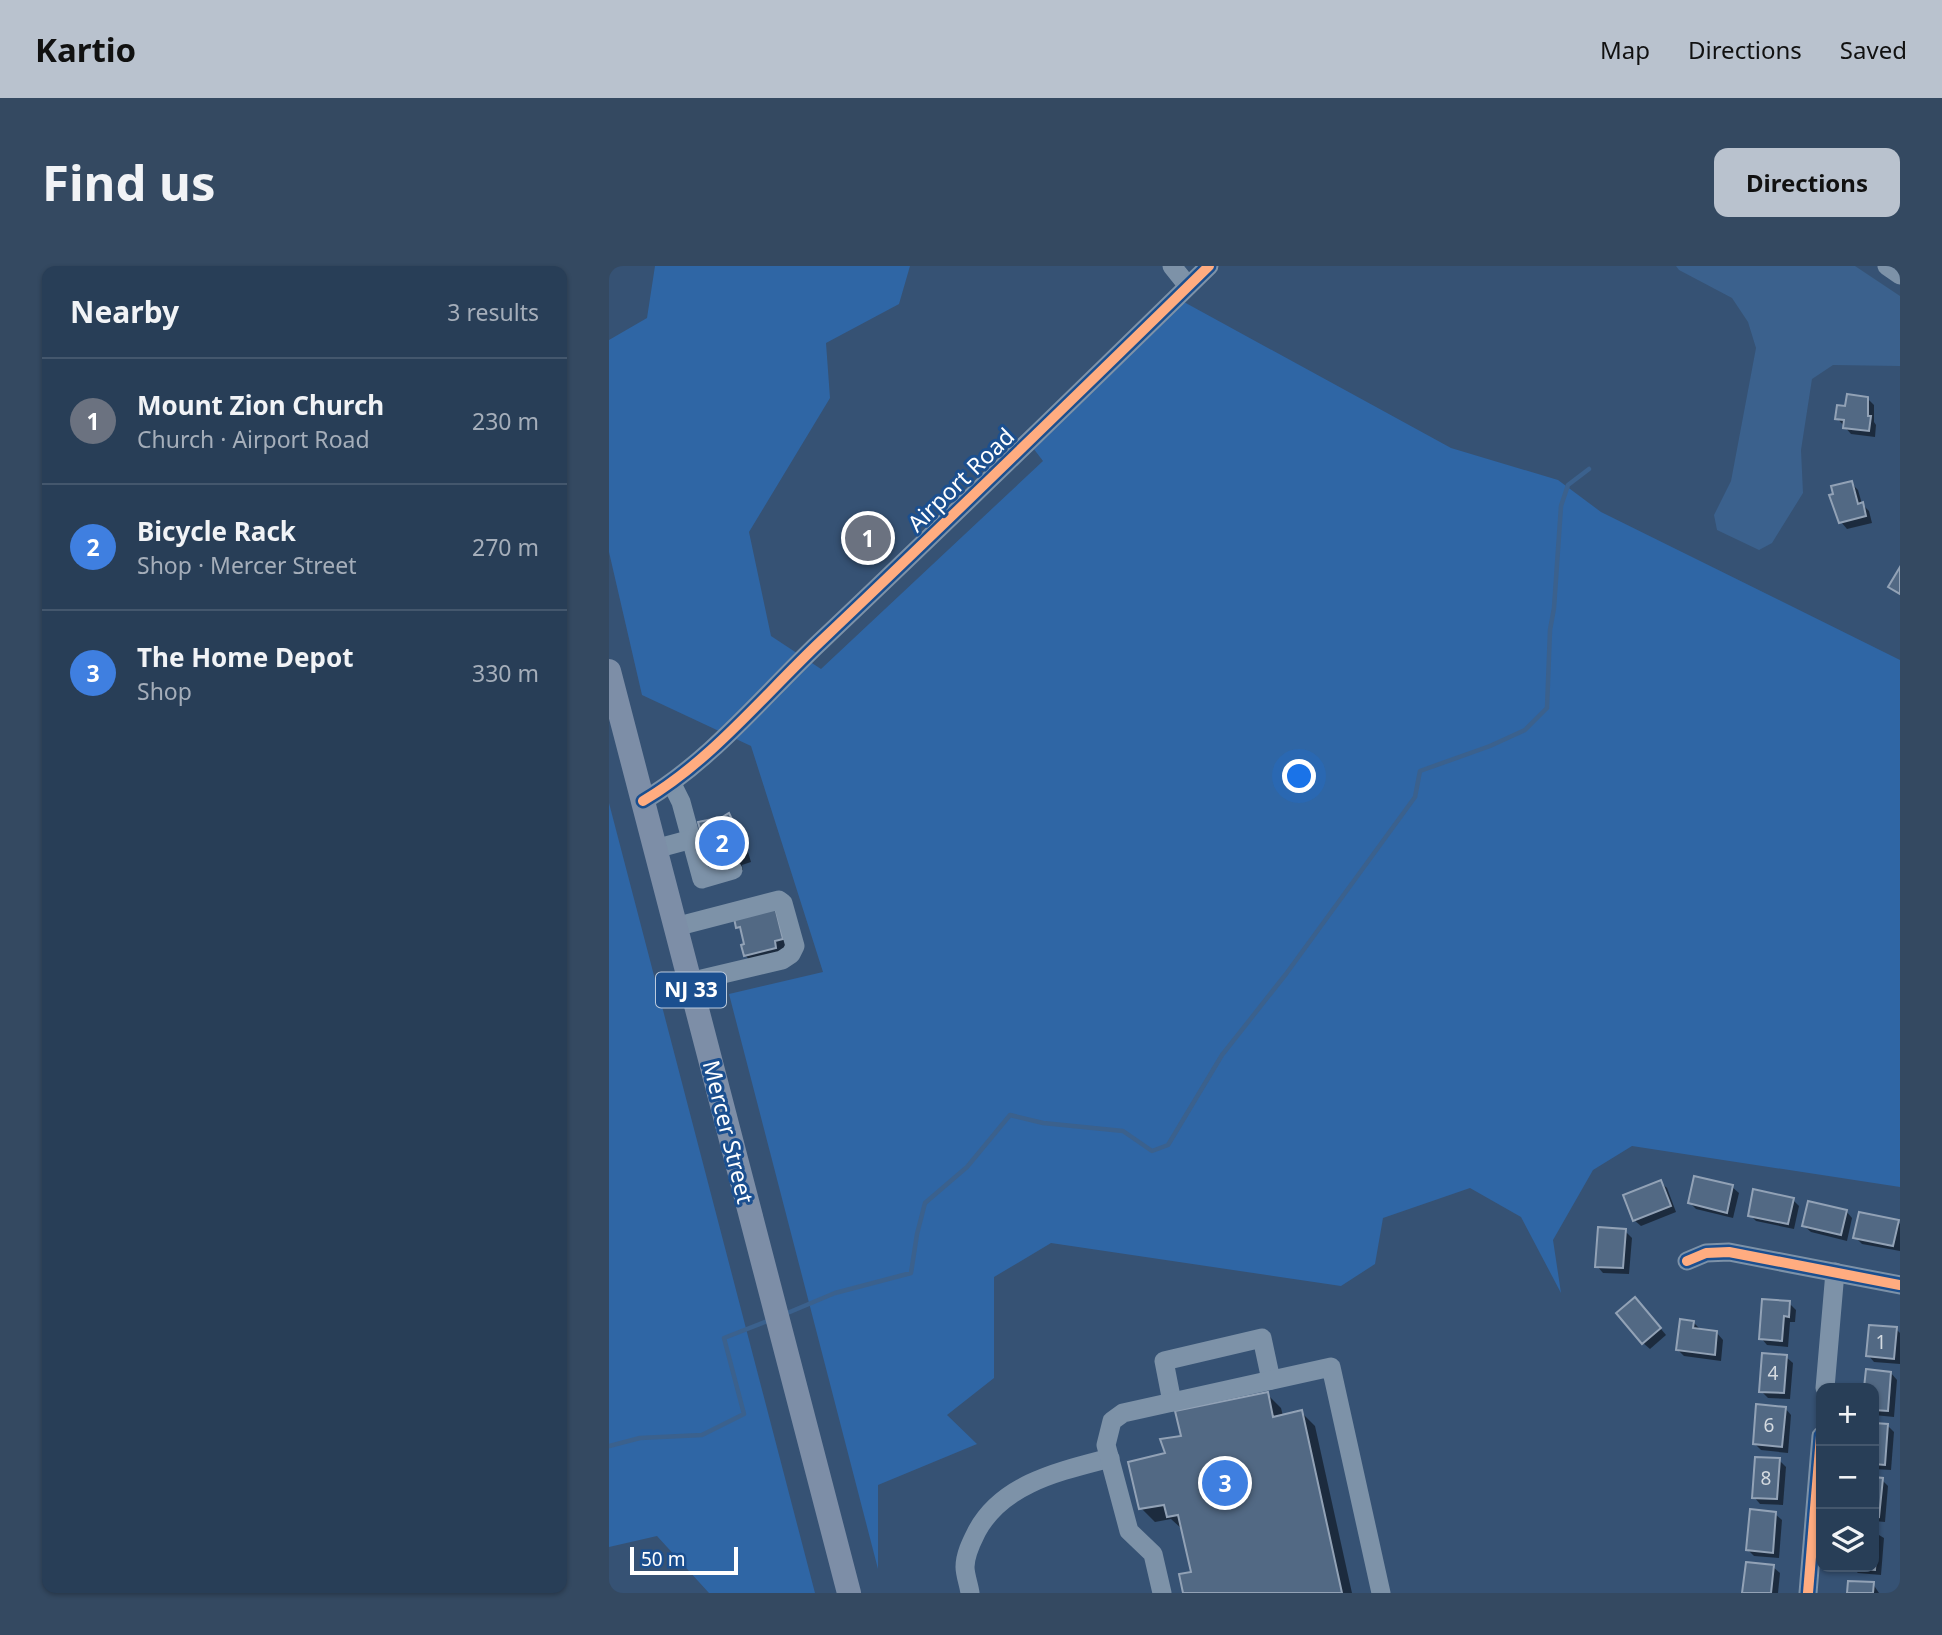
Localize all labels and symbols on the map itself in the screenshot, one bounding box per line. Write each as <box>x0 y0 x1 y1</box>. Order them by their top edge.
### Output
street label: Airport Road <box>900 420 1021 538</box>
pin: 1 <box>845 512 891 564</box>
your location <box>1282 759 1316 793</box>
pin: 2 <box>699 817 745 869</box>
road number: NJ 33 <box>656 972 726 1008</box>
street label: Mercer Street <box>696 1057 762 1207</box>
house number: 1 <box>1876 1329 1886 1355</box>
house number: 4 <box>1768 1360 1779 1386</box>
house number: 6 <box>1764 1412 1774 1438</box>
pin: 3 <box>1202 1457 1248 1509</box>
house number: 8 <box>1761 1465 1771 1491</box>
scale bar <box>630 1544 739 1576</box>

